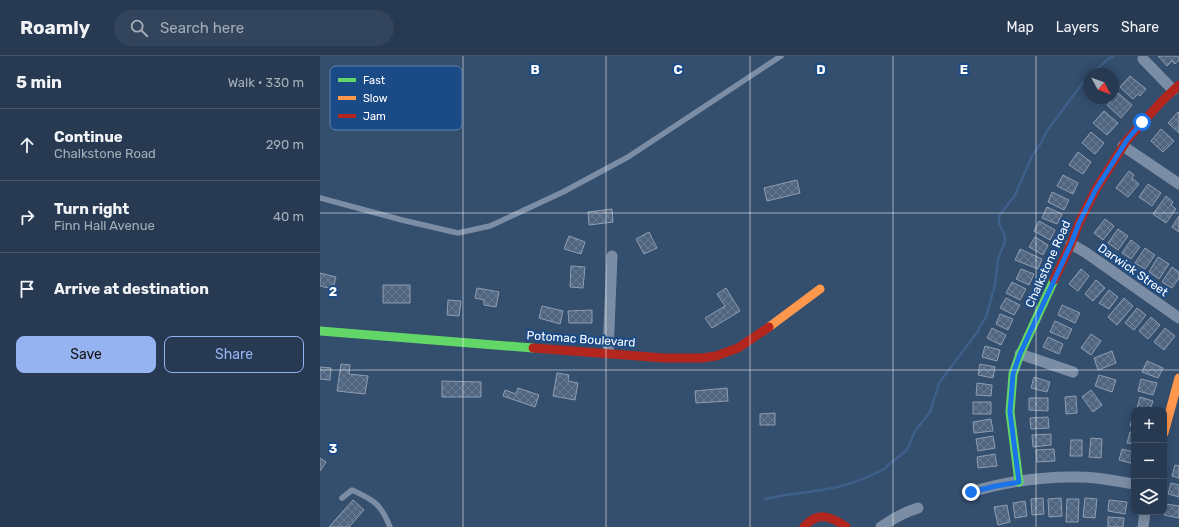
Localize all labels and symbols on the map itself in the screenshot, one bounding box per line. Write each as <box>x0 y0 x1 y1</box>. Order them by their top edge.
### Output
text: B <box>530 62 540 77</box>
text: C <box>673 62 683 77</box>
text: D <box>816 62 826 77</box>
text: E <box>960 62 968 77</box>
legend <box>330 66 462 130</box>
north arrow <box>1083 68 1119 104</box>
text: Fast <box>363 74 386 87</box>
text: Slow <box>363 92 388 105</box>
text: Jam <box>363 110 386 123</box>
route start <box>1133 113 1151 131</box>
street label: Chalkstone Road <box>1022 218 1074 310</box>
street label: Darwick Street <box>1095 241 1171 300</box>
text: 2 <box>329 284 337 299</box>
street label: Potomac Boulevard <box>526 328 636 350</box>
text: 3 <box>329 441 338 456</box>
route end <box>962 483 980 501</box>

